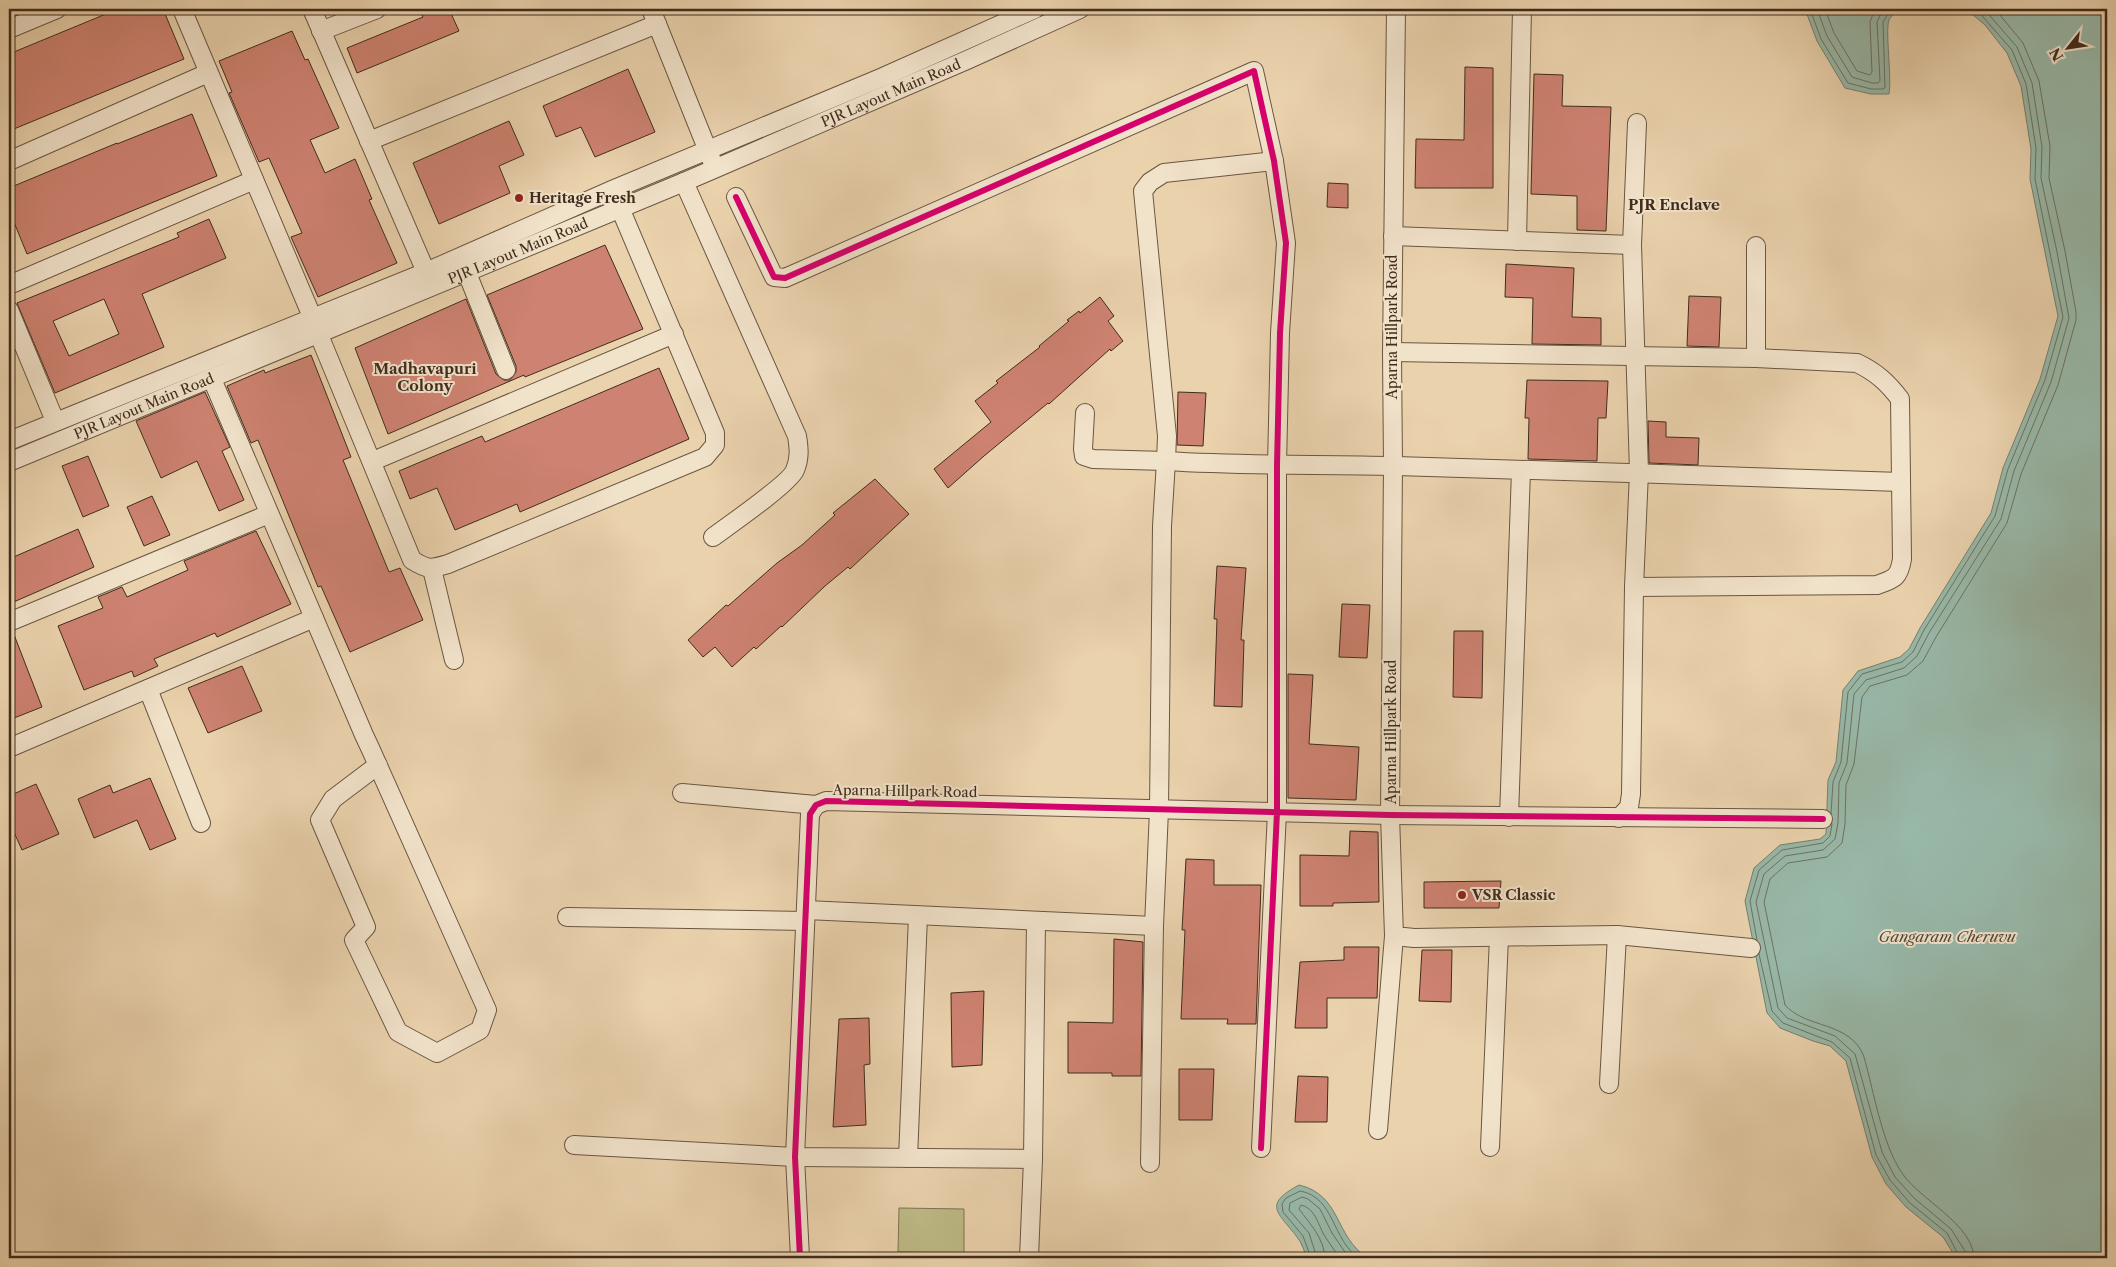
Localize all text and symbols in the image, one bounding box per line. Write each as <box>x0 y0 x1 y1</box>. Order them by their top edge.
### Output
north arrow <box>2044 22 2094 72</box>
text: N <box>2046 45 2068 64</box>
street label: PJR Layout Main Road <box>818 55 964 131</box>
place label: Heritage Fresh <box>529 189 636 207</box>
marker: Heritage Fresh <box>513 192 525 204</box>
district label: PJR Enclave <box>1628 195 1720 214</box>
street label: PJR Layout Main Road <box>445 214 591 288</box>
street label: Aparna Hillpark Road <box>1383 254 1401 400</box>
district label: Madhavapuri Colony <box>373 359 477 395</box>
street label: PJR Layout Main Road <box>71 369 217 443</box>
street label: Aparna Hillpark Road <box>1382 659 1400 805</box>
street label: Aparna Hillpark Road <box>832 781 978 801</box>
place label: VSR Classic <box>1471 886 1556 904</box>
marker: VSR Classic <box>1456 889 1468 901</box>
water label: Gangaram Cheruvu <box>1878 927 2016 946</box>

